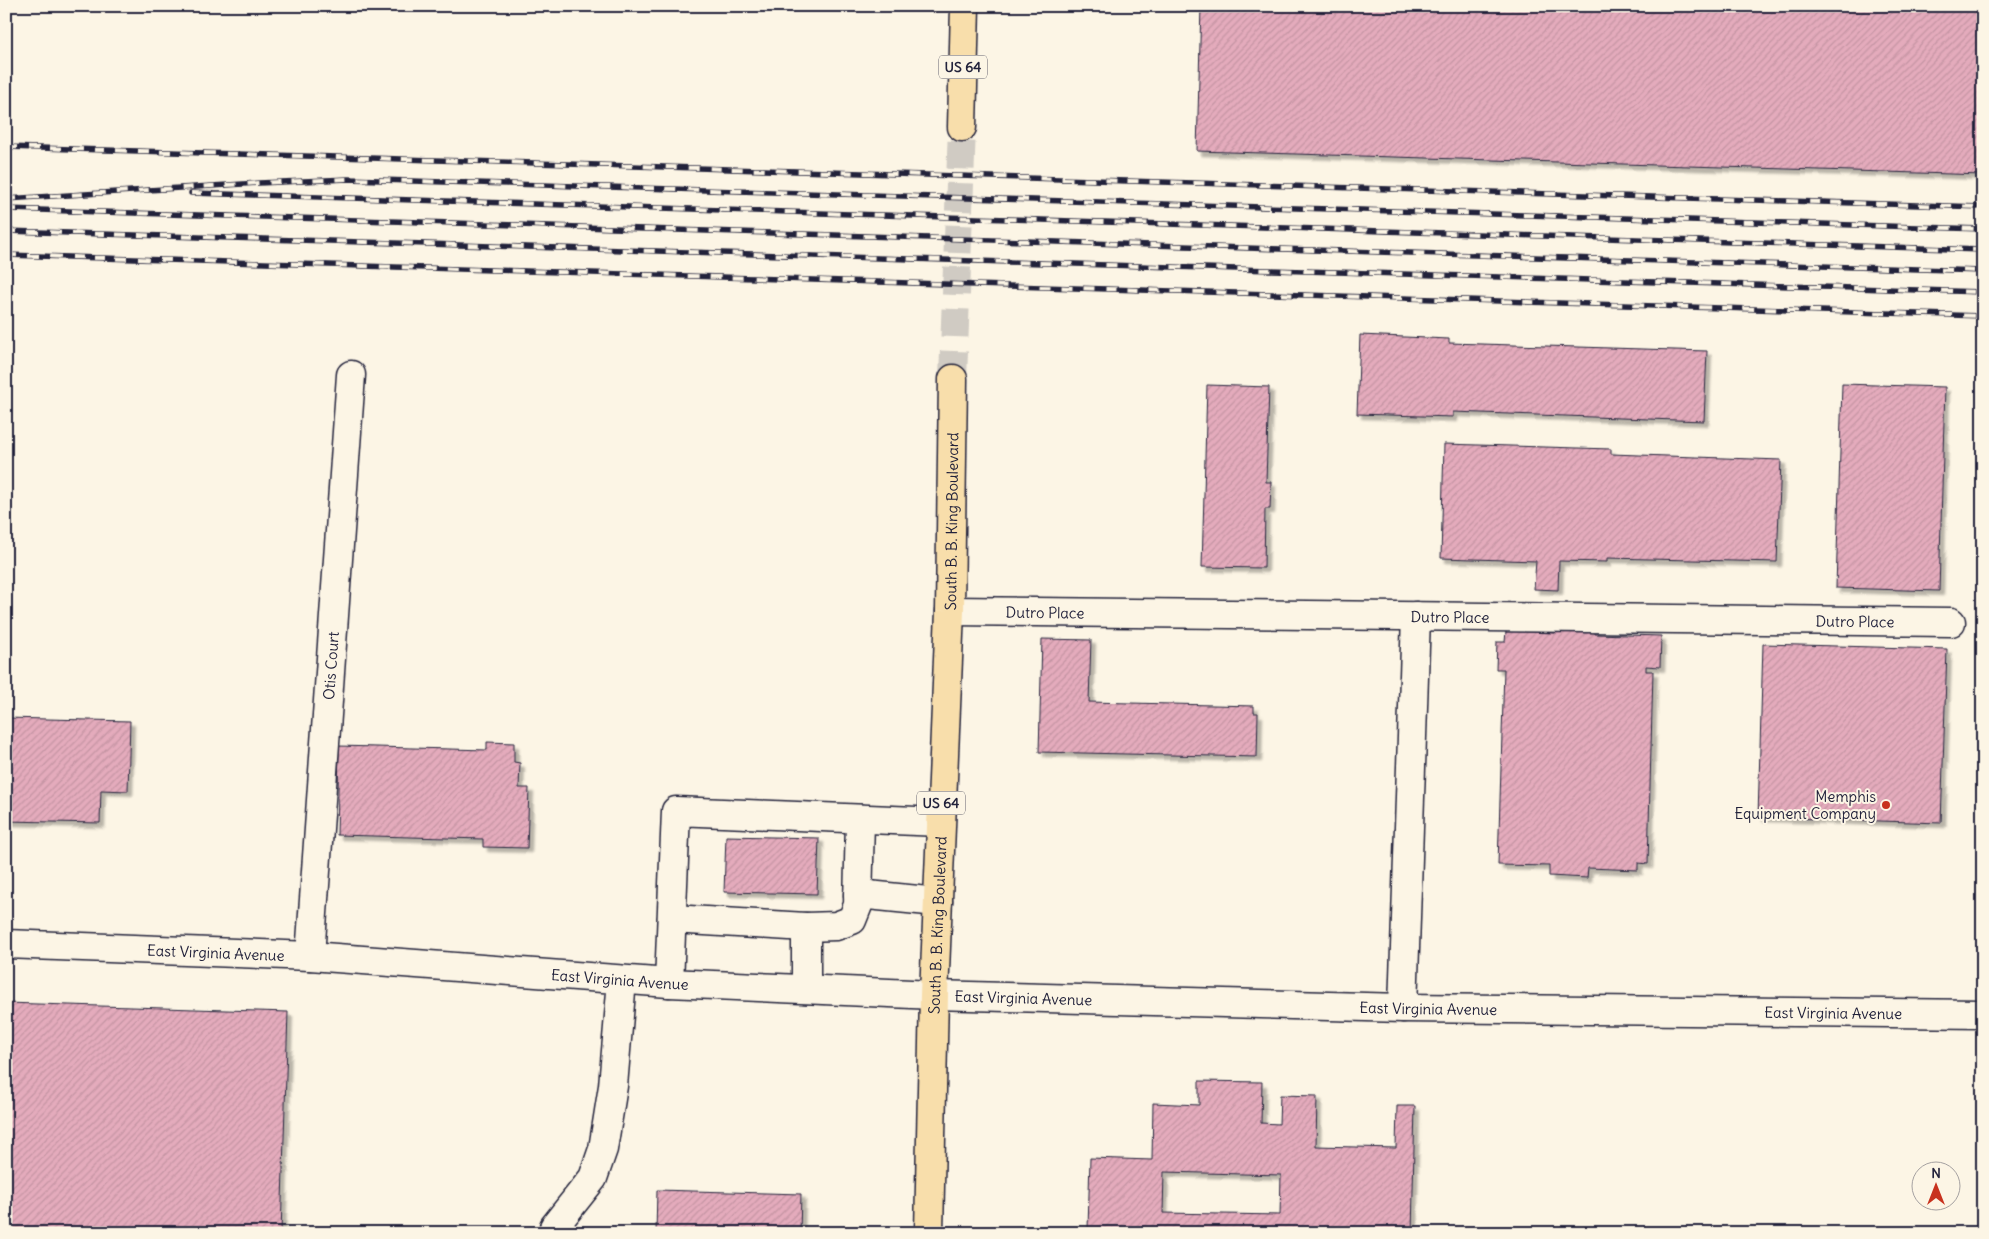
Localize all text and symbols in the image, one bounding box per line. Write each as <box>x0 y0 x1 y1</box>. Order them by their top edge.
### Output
road number: US 64 <box>939 56 987 78</box>
street label: South B. B. King Boulevard <box>941 432 962 611</box>
street label: Dutro Place <box>1005 602 1085 622</box>
street label: Dutro Place <box>1410 607 1489 626</box>
street label: Dutro Place <box>1815 611 1894 631</box>
street label: Otis Court <box>319 631 342 701</box>
place label: Memphis Equipment Company <box>1734 787 1876 823</box>
road number: US 64 <box>917 791 965 814</box>
marker: Memphis Equipment Company <box>1880 799 1892 811</box>
street label: South B. B. King Boulevard <box>924 835 950 1014</box>
street label: East Virginia Avenue <box>147 940 285 964</box>
street label: East Virginia Avenue <box>551 965 689 993</box>
street label: East Virginia Avenue <box>954 986 1093 1009</box>
street label: East Virginia Avenue <box>1359 997 1497 1018</box>
street label: East Virginia Avenue <box>1764 1002 1902 1023</box>
north arrow <box>1912 1162 1962 1212</box>
text: N <box>1931 1164 1941 1182</box>

